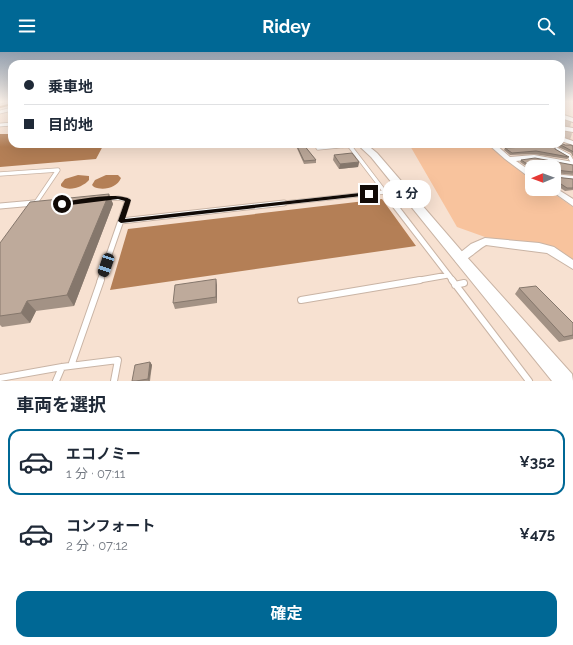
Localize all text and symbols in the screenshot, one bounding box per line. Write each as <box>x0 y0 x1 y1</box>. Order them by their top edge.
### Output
icon: menu <box>16 15 38 37</box>
icon: search <box>535 15 557 37</box>
text: Ridey <box>262 16 311 37</box>
text: 乗車地 <box>48 78 93 96</box>
text: 目的地 <box>48 116 93 134</box>
north arrow <box>525 160 561 196</box>
map controls <box>525 160 561 196</box>
callout: 1 分 <box>383 180 431 208</box>
route end <box>360 185 378 203</box>
text: 1 分 <box>396 186 418 201</box>
route start <box>53 195 71 213</box>
car <box>96 252 116 278</box>
text: 車両を選択 <box>16 394 106 415</box>
icon: car <box>18 444 54 480</box>
text: エコノミー <box>66 445 141 463</box>
text: ¥352 <box>519 453 555 471</box>
text: 1 分 · 07:11 <box>66 466 125 481</box>
icon: car <box>18 516 54 552</box>
text: コンフォート <box>66 517 156 535</box>
text: ¥475 <box>519 525 555 543</box>
text: 2 分 · 07:12 <box>66 538 128 553</box>
button: 確定 <box>16 591 557 637</box>

